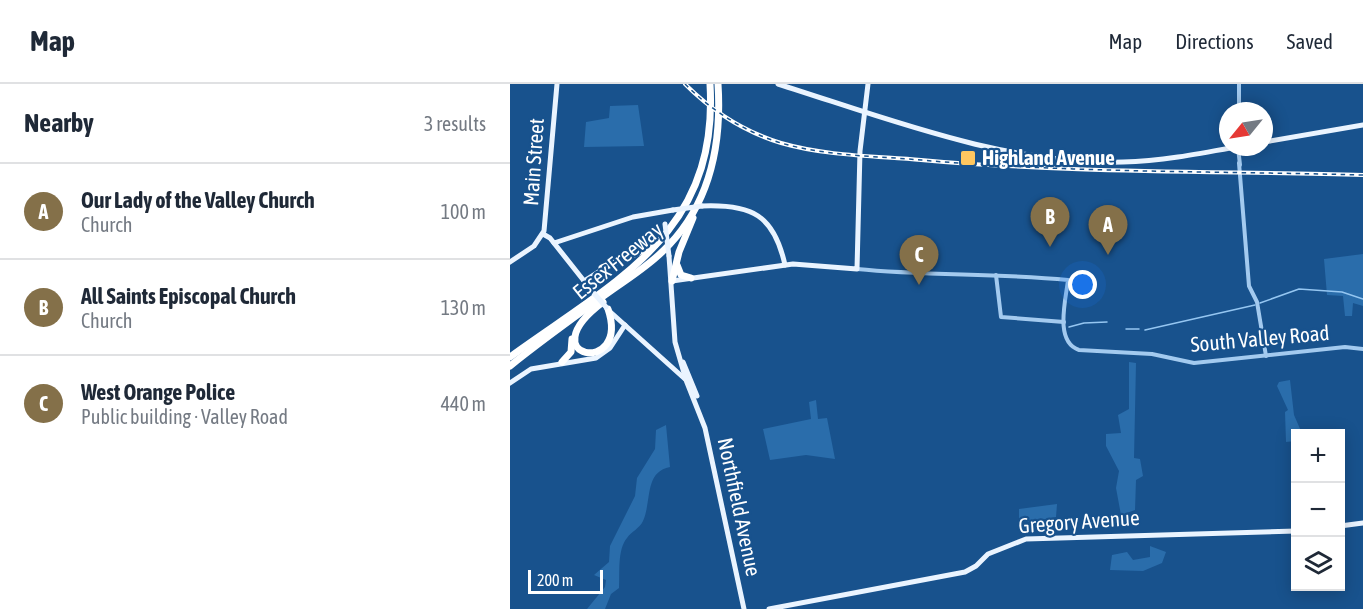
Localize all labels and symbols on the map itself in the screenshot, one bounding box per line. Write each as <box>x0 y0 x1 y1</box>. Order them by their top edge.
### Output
north arrow <box>1219 102 1273 156</box>
street label: Main Street <box>518 117 548 207</box>
place label: Highland Avenue <box>982 145 1115 169</box>
marker: Highland Avenue <box>959 149 977 167</box>
pin: B <box>1030 198 1070 247</box>
pin: A <box>1088 206 1128 255</box>
street label: Essex Freeway <box>568 217 667 304</box>
pin: C <box>900 236 938 285</box>
your location <box>1068 270 1097 299</box>
street label: South Valley Road <box>1190 320 1330 356</box>
street label: Northfield Avenue <box>714 435 766 578</box>
street label: Gregory Avenue <box>1018 505 1140 537</box>
scale bar <box>528 567 603 594</box>

